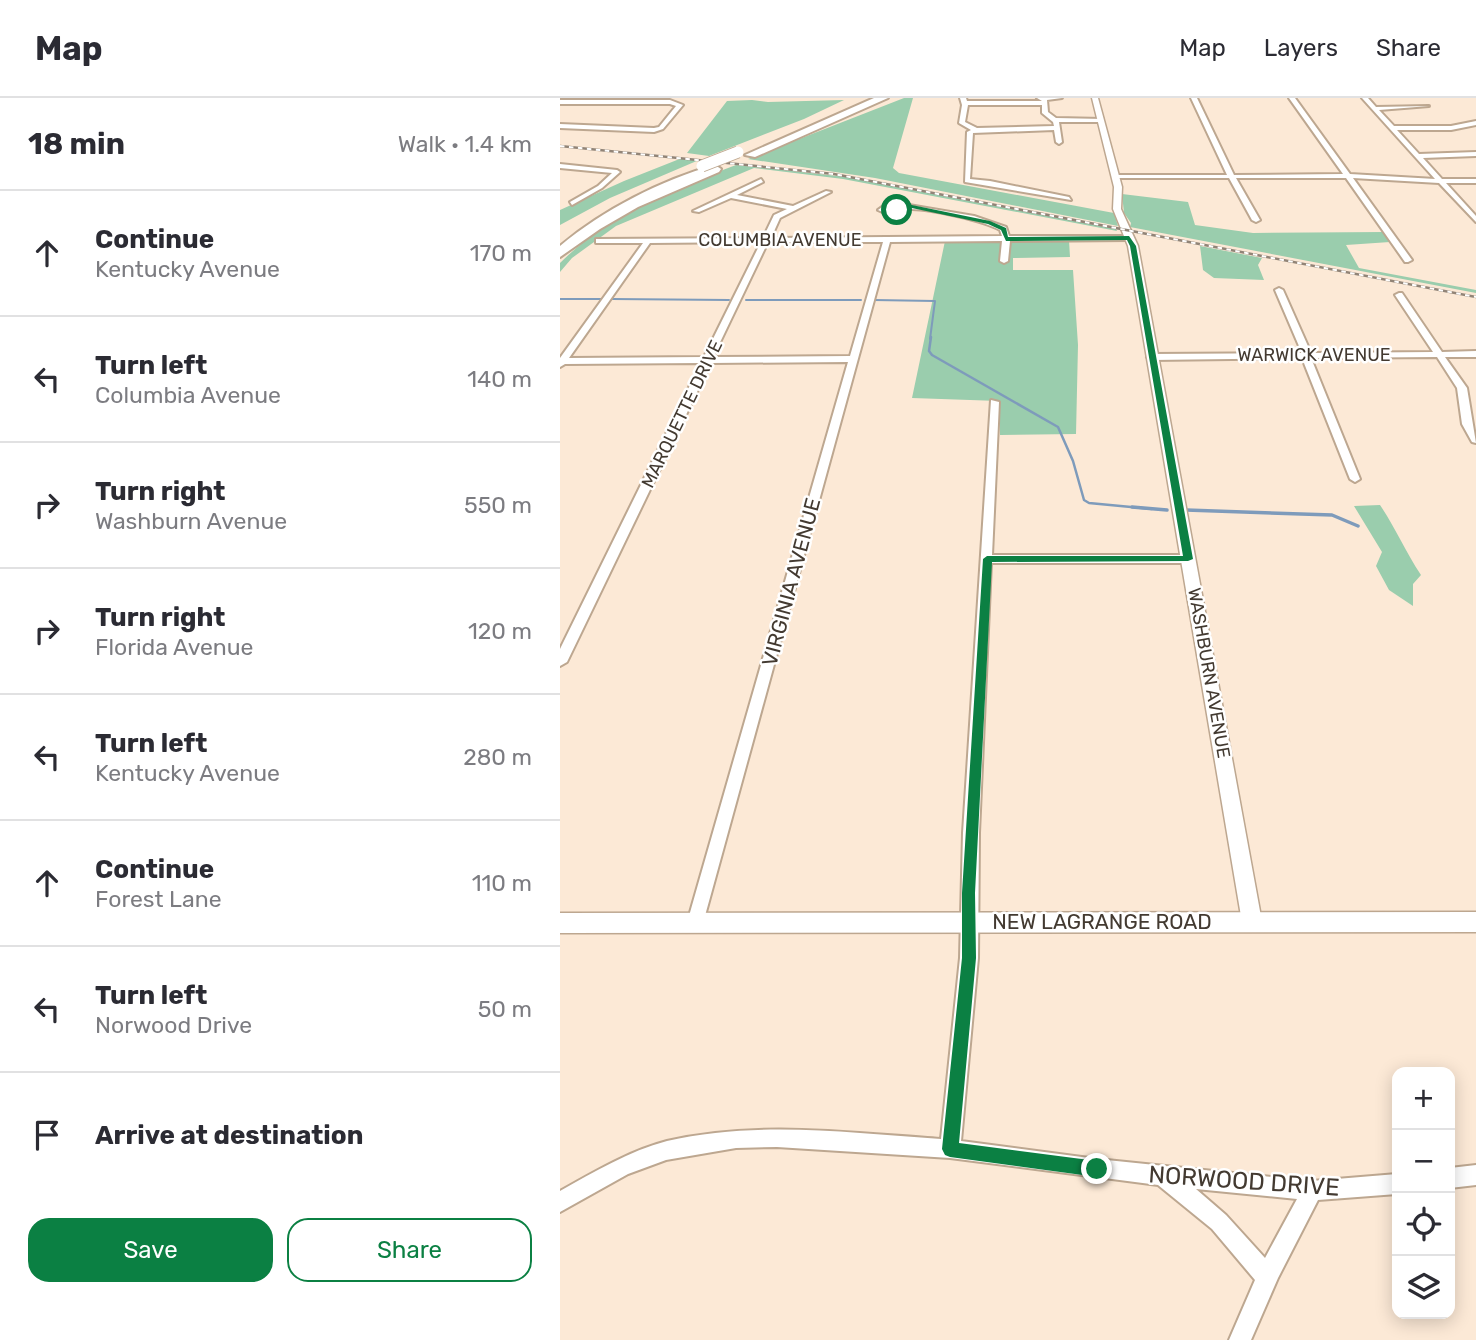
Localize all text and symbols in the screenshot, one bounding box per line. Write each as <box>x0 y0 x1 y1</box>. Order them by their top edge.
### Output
text: Map <box>35 29 103 68</box>
text: Map <box>1179 34 1226 62</box>
text: Layers <box>1264 34 1338 62</box>
text: Share <box>1376 34 1441 62</box>
text: 18 min <box>28 126 125 162</box>
text: Walk · 1.4 km <box>398 130 532 158</box>
route start <box>881 194 912 225</box>
text: Continue <box>95 224 214 255</box>
street label: COLUMBIA AVENUE <box>698 229 862 251</box>
icon: ahead <box>28 234 66 272</box>
text: 170 m <box>470 239 532 267</box>
text: Kentucky Avenue <box>95 255 280 283</box>
street label: MARQUETTE DRIVE <box>637 336 727 492</box>
street label: WARWICK AVENUE <box>1237 344 1391 366</box>
text: Turn left <box>95 350 207 381</box>
icon: left <box>28 360 66 398</box>
text: 140 m <box>467 365 532 393</box>
text: Columbia Avenue <box>95 381 281 409</box>
text: Turn right <box>95 476 225 507</box>
icon: right <box>28 486 66 524</box>
text: 550 m <box>464 491 532 519</box>
street label: VIRGINIA AVENUE <box>757 495 825 669</box>
text: Washburn Avenue <box>95 507 287 535</box>
street label: WASHBURN AVENUE <box>1183 586 1235 760</box>
text: Turn right <box>95 602 225 633</box>
icon: right <box>28 612 66 650</box>
text: 120 m <box>468 617 532 645</box>
text: Florida Avenue <box>95 633 254 661</box>
text: Turn left <box>95 728 207 759</box>
icon: left <box>28 738 66 776</box>
text: 280 m <box>463 743 532 771</box>
text: Kentucky Avenue <box>95 759 280 787</box>
text: Continue <box>95 854 214 885</box>
icon: ahead <box>28 864 66 902</box>
text: 110 m <box>472 869 532 897</box>
text: Forest Lane <box>95 885 222 913</box>
street label: NEW LAGRANGE ROAD <box>992 909 1212 934</box>
text: Turn left <box>95 980 207 1011</box>
icon: left <box>28 990 66 1028</box>
text: 50 m <box>478 995 532 1023</box>
text: Norwood Drive <box>95 1011 252 1039</box>
map controls <box>1392 1067 1455 1319</box>
button: + <box>1392 1067 1455 1130</box>
icon: arrive <box>28 1116 66 1154</box>
text: Arrive at destination <box>95 1120 363 1151</box>
button: − <box>1392 1130 1455 1193</box>
route end <box>1081 1153 1112 1184</box>
street label: NORWOOD DRIVE <box>1148 1160 1340 1202</box>
button: locate <box>1392 1193 1455 1256</box>
button: Save <box>28 1218 273 1282</box>
button: Share <box>287 1218 532 1282</box>
button: layers <box>1392 1256 1455 1319</box>

